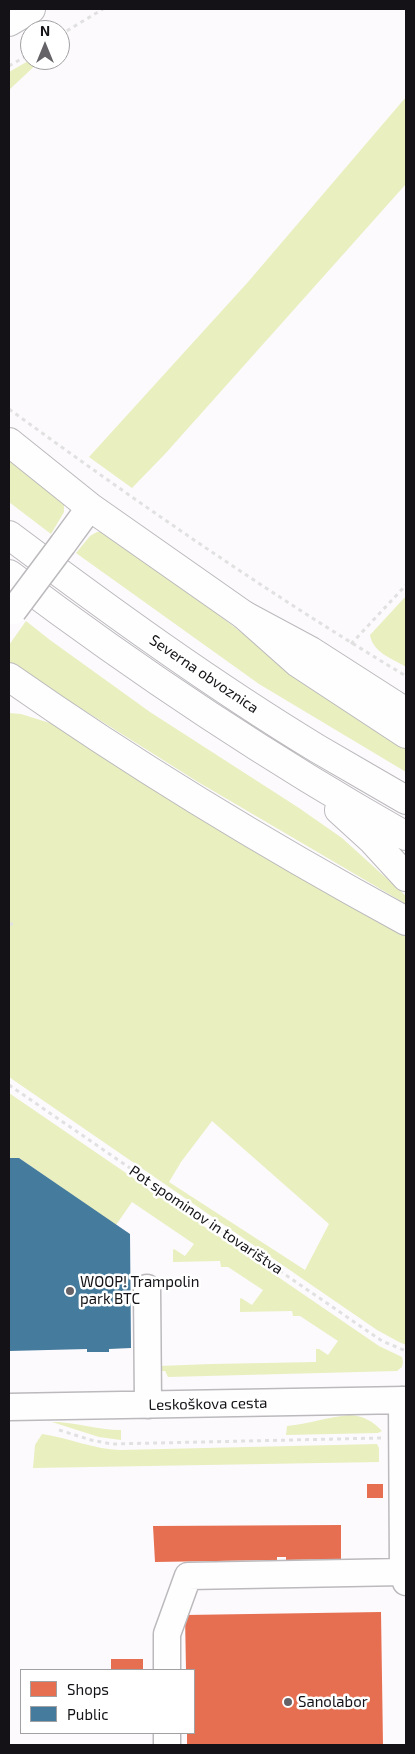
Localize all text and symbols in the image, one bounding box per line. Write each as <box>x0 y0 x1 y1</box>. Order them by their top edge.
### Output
north arrow <box>20 20 70 70</box>
text: N <box>40 22 50 39</box>
street label: Severna obvoznica <box>146 631 262 717</box>
street label: Pot spominov in tovarištva <box>126 1162 286 1278</box>
place label: WOOP! Trampolin park BTC <box>80 1273 199 1308</box>
marker: WOOP! Trampolin park BTC <box>64 1285 76 1297</box>
street label: Leskoškova cesta <box>148 1394 268 1414</box>
legend <box>20 1669 195 1734</box>
text: Shops <box>67 1680 109 1698</box>
place label: Sanolabor <box>298 1693 368 1711</box>
marker: Sanolabor <box>282 1696 294 1708</box>
text: Public <box>67 1705 108 1723</box>

